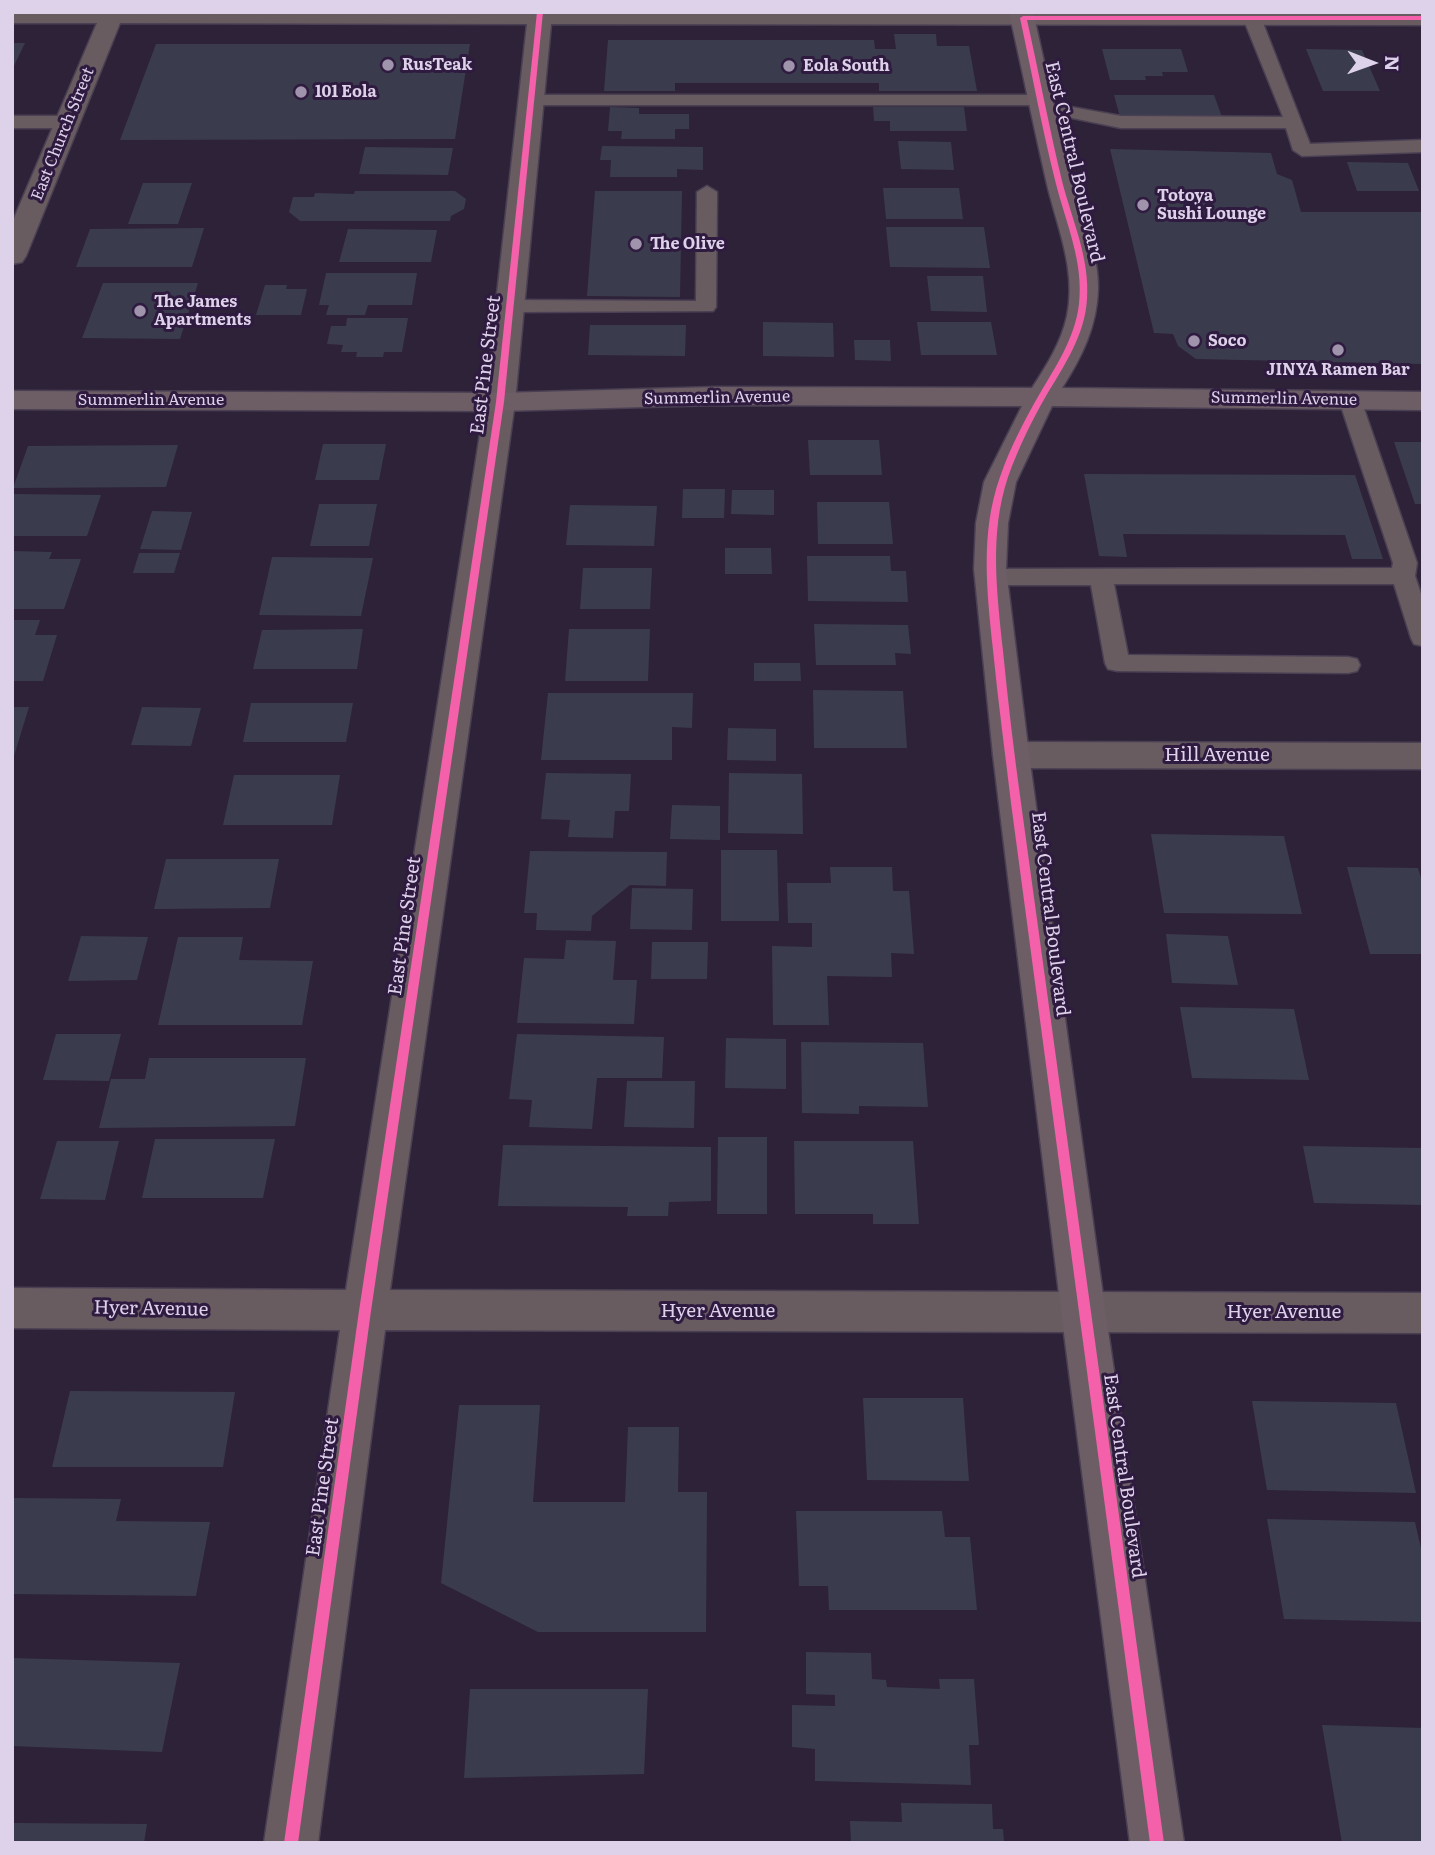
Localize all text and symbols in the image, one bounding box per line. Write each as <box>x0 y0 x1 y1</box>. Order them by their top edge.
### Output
north arrow <box>1337 28 1407 98</box>
place label: RusTeak <box>402 55 472 75</box>
text: N <box>1379 55 1407 72</box>
place label: Eola South <box>803 56 890 76</box>
marker: RusTeak <box>380 57 396 73</box>
marker: Eola South <box>781 58 797 74</box>
street label: East Central Boulevard <box>1040 59 1108 265</box>
street label: East Church Street <box>28 65 98 203</box>
place label: 101 Eola <box>315 82 377 102</box>
marker: 101 Eola <box>293 84 309 100</box>
place label: Totoya Sushi Lounge <box>1157 186 1266 224</box>
marker: Totoya Sushi Lounge <box>1135 197 1151 213</box>
place label: The Olive <box>650 234 725 254</box>
marker: The Olive <box>628 236 644 252</box>
place label: The James Apartments <box>154 292 251 330</box>
street label: East Pine Street <box>466 294 506 436</box>
marker: The James Apartments <box>132 303 148 319</box>
place label: Soco <box>1208 331 1246 351</box>
marker: Soco <box>1186 333 1202 349</box>
marker: JINYA Ramen Bar <box>1330 342 1346 358</box>
place label: JINYA Ramen Bar <box>1266 360 1410 380</box>
street label: Summerlin Avenue <box>644 387 790 409</box>
street label: Summerlin Avenue <box>1211 388 1357 410</box>
street label: Summerlin Avenue <box>78 390 224 410</box>
street label: Hill Avenue <box>1164 744 1270 766</box>
street label: East Central Boulevard <box>1026 810 1074 1018</box>
street label: East Pine Street <box>384 855 426 997</box>
street label: Hyer Avenue <box>93 1297 209 1321</box>
street label: Hyer Avenue <box>661 1300 775 1322</box>
street label: Hyer Avenue <box>1227 1301 1341 1323</box>
street label: East Central Boulevard <box>1098 1372 1150 1580</box>
street label: East Pine Street <box>302 1416 344 1558</box>

